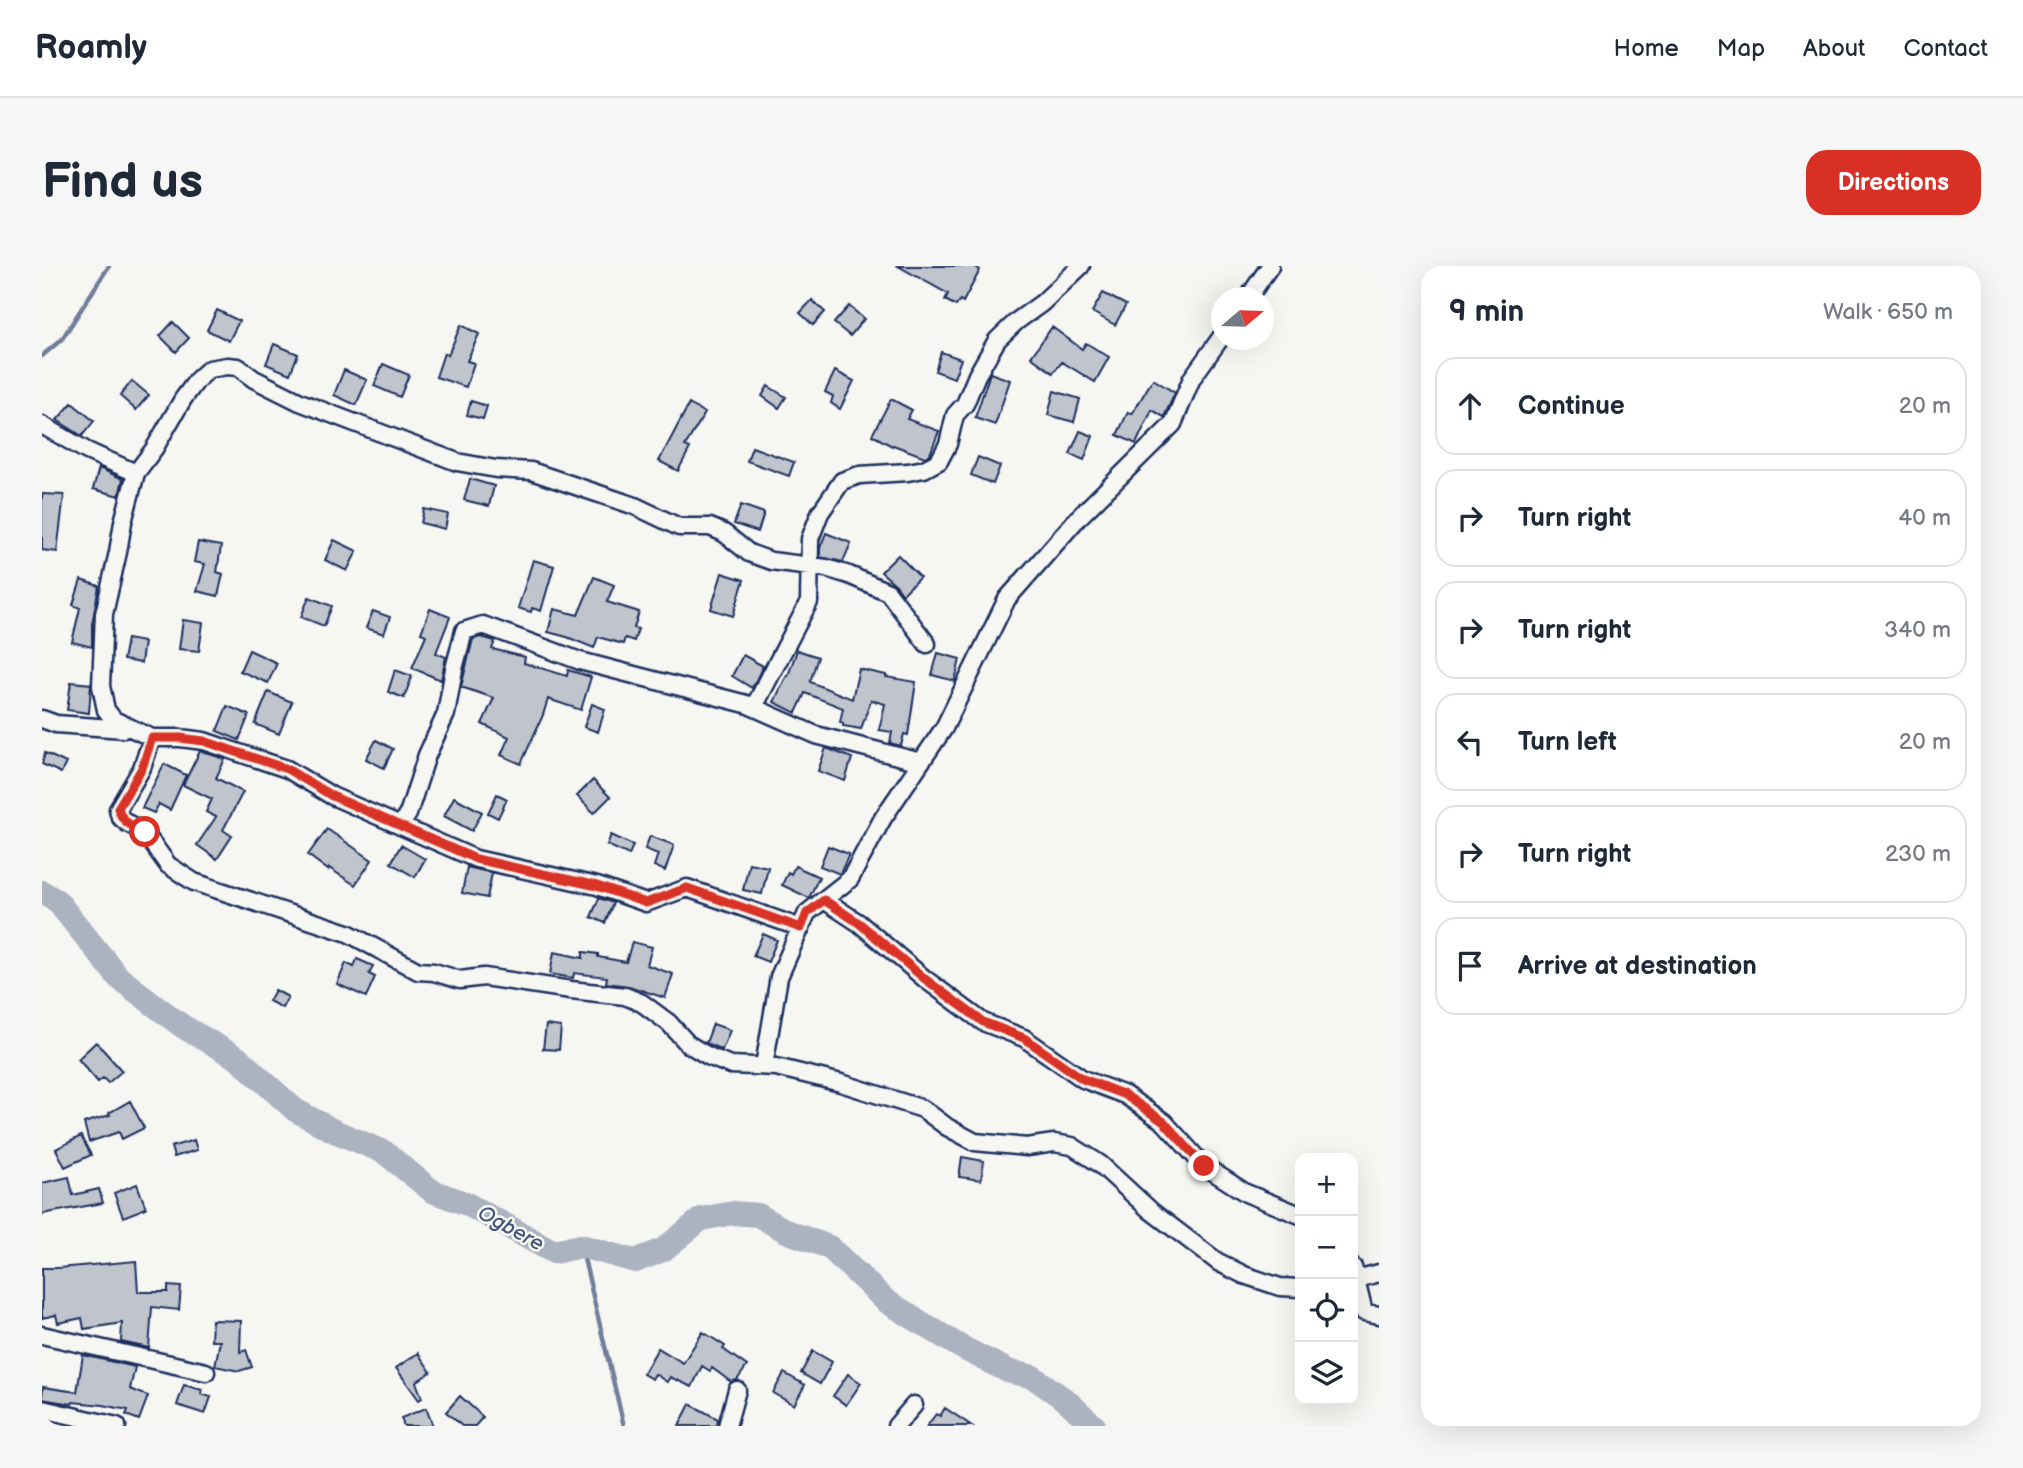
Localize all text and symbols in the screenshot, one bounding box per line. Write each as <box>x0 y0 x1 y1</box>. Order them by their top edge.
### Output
text: Roamly <box>35 28 147 68</box>
text: Home <box>1614 34 1679 63</box>
text: Map <box>1717 34 1765 63</box>
text: About <box>1803 34 1865 63</box>
text: Contact <box>1903 34 1988 63</box>
button: Directions <box>1806 150 1981 215</box>
text: Find us <box>42 153 203 212</box>
north arrow <box>1211 287 1274 350</box>
text: 9 min <box>1449 294 1524 330</box>
text: Walk · 650 m <box>1823 298 1953 326</box>
icon: ahead <box>1451 387 1489 425</box>
text: Continue <box>1518 391 1625 422</box>
text: 20 m <box>1899 392 1951 420</box>
icon: right <box>1451 499 1489 537</box>
text: Turn right <box>1518 503 1631 534</box>
text: 40 m <box>1898 504 1951 532</box>
icon: right <box>1451 611 1489 649</box>
text: Turn right <box>1518 615 1631 646</box>
text: 340 m <box>1884 616 1951 644</box>
icon: left <box>1451 723 1489 761</box>
text: Turn left <box>1518 727 1617 758</box>
text: 20 m <box>1899 728 1951 756</box>
route start <box>129 816 160 847</box>
icon: right <box>1451 835 1489 873</box>
text: Turn right <box>1518 839 1631 870</box>
text: 230 m <box>1885 840 1951 868</box>
icon: arrive <box>1451 947 1489 985</box>
text: Arrive at destination <box>1518 951 1757 982</box>
route end <box>1188 1150 1219 1181</box>
map controls <box>1295 1153 1358 1405</box>
button: + <box>1295 1153 1358 1216</box>
water label: Ogbere <box>473 1200 548 1257</box>
button: − <box>1295 1216 1358 1279</box>
button: locate <box>1295 1279 1358 1342</box>
button: layers <box>1295 1342 1358 1405</box>

